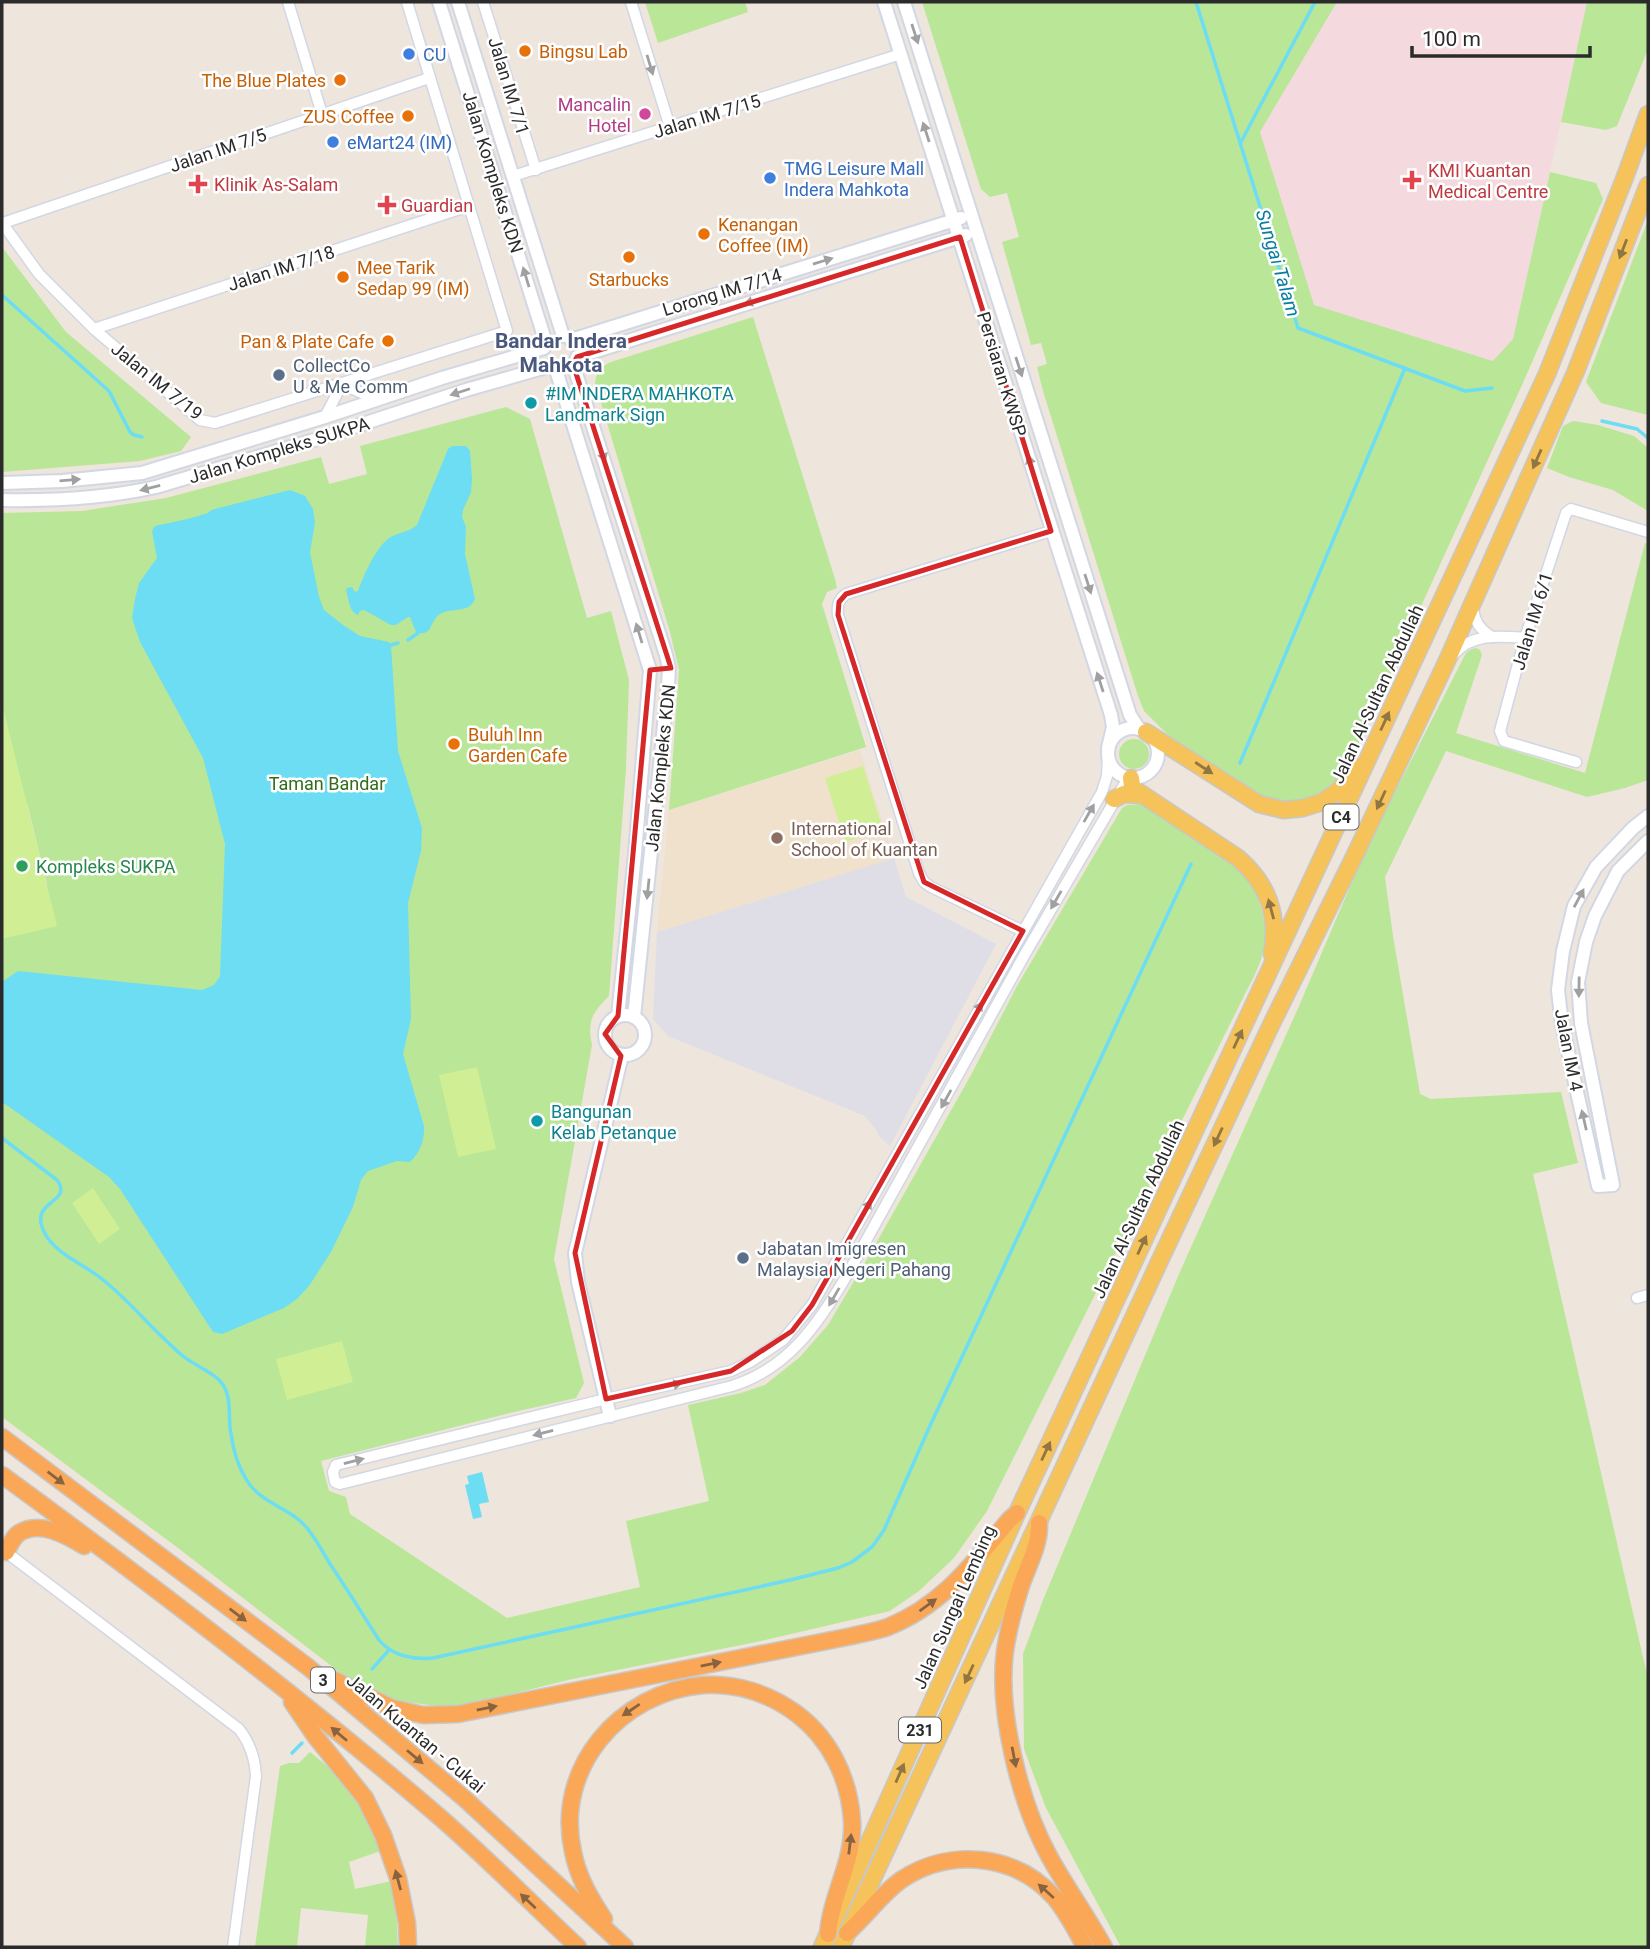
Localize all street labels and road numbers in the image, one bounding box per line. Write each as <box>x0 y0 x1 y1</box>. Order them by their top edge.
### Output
street label: Jalan IM 7/1 <box>484 35 534 137</box>
street label: Jalan Kompleks KDN <box>458 88 528 256</box>
street label: Jalan IM 7/15 <box>651 90 763 142</box>
street label: Jalan IM 7/5 <box>167 124 269 176</box>
street label: Jalan IM 7/18 <box>225 241 337 295</box>
street label: Lorong IM 7/14 <box>660 264 784 320</box>
street label: Persiaran KWSP <box>973 309 1031 439</box>
street label: Jalan IM 7/19 <box>107 338 207 424</box>
street label: Jalan Kompleks SUKPA <box>186 412 372 488</box>
street label: Jalan IM 6/1 <box>1507 570 1557 672</box>
street label: Jalan Al-Sultan Abdullah <box>1326 601 1428 787</box>
street label: Jalan Kompleks KDN <box>641 683 679 853</box>
road number: C4 <box>1324 804 1358 830</box>
street label: Jalan IM 4 <box>1551 1007 1587 1093</box>
street label: Jalan Al-Sultan Abdullah <box>1087 1116 1189 1302</box>
street label: Jalan Sungai Lembing <box>908 1522 1000 1692</box>
road number: 3 <box>311 1668 335 1692</box>
street label: Jalan Kuantan - Cukai <box>343 1669 489 1797</box>
road number: 231 <box>899 1718 941 1742</box>

